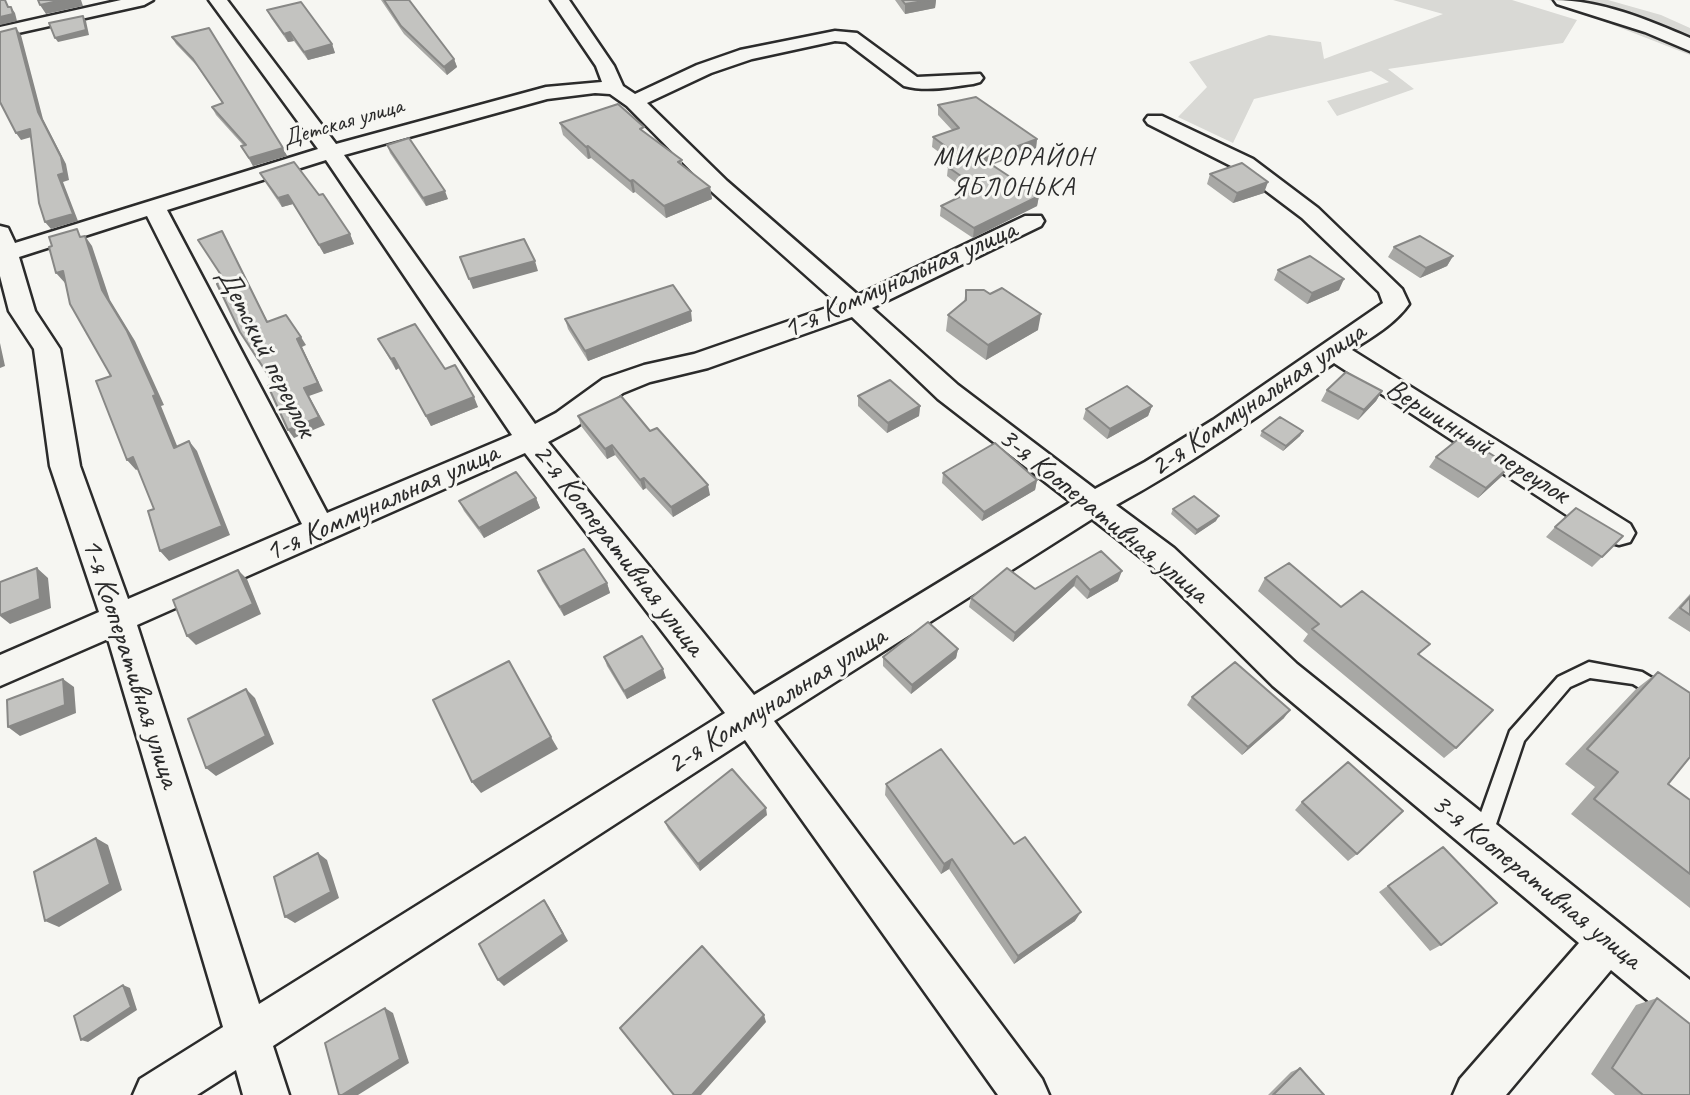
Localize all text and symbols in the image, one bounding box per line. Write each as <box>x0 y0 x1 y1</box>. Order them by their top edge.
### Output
street label: Детская улица <box>279 92 407 154</box>
district label: МИКРОРАЙОН ЯБЛОНЬКА <box>934 142 1094 204</box>
street label: 1-я Коммунальная улица <box>778 212 1022 348</box>
street label: Детский переулок <box>208 263 324 443</box>
street label: 2-я Коммунальная улица <box>1143 315 1373 485</box>
street label: Вершинный переулок <box>1379 371 1575 513</box>
street label: 3-я Кооперативная улица <box>991 420 1215 612</box>
street label: 1-я Коммунальная улица <box>260 435 504 571</box>
street label: 2-я Кооперативная улица <box>524 436 712 664</box>
street label: 1-я Кооперативная улица <box>73 534 187 792</box>
street label: 2-я Коммунальная улица <box>661 619 893 783</box>
street label: 3-я Кооперативная улица <box>1424 786 1648 978</box>

